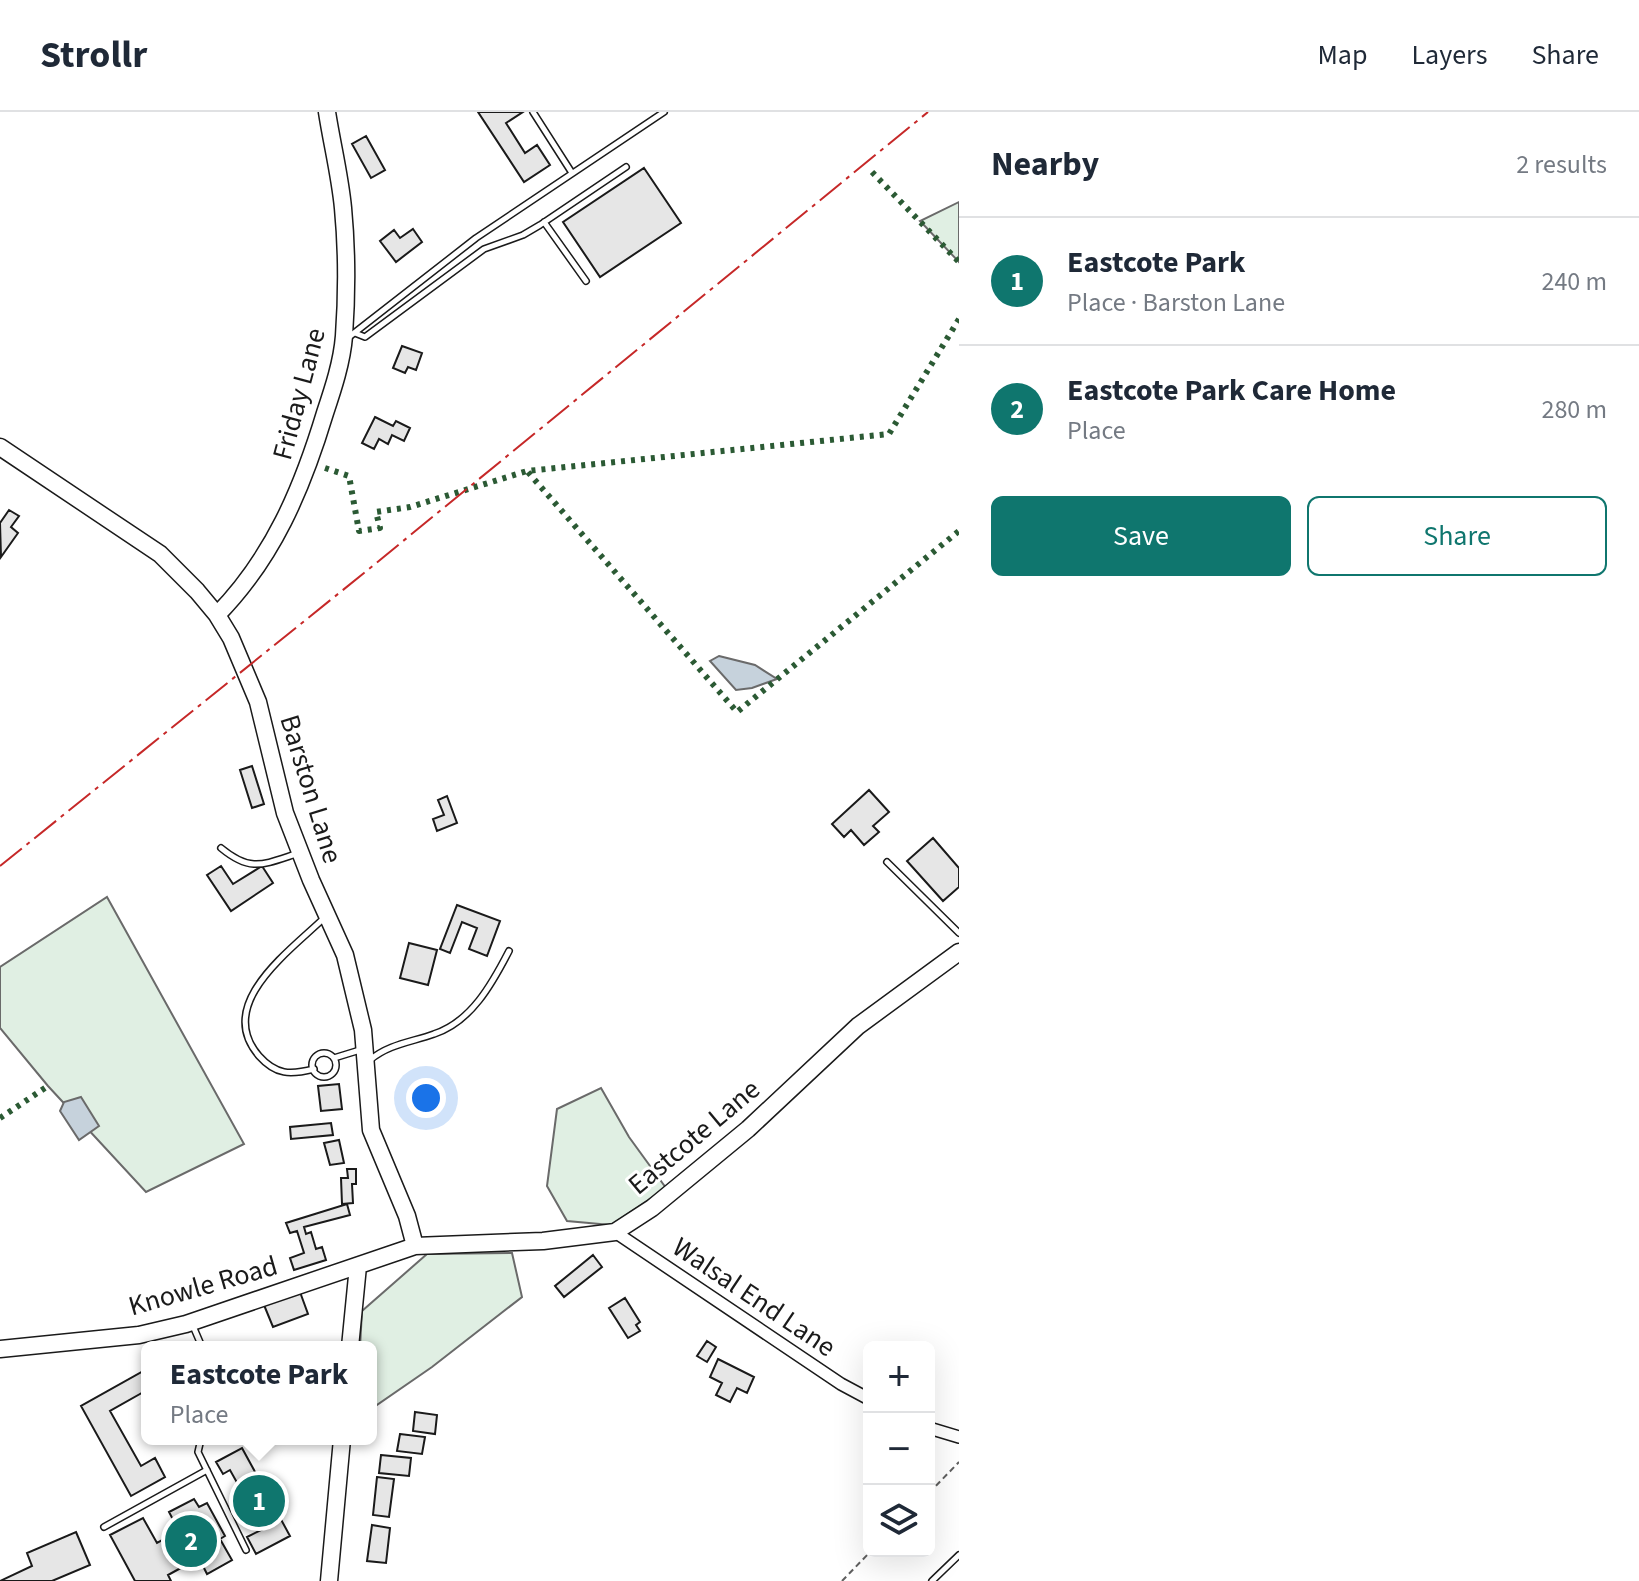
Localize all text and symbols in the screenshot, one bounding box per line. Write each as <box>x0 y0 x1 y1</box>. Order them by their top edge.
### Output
text: Strollr <box>40 28 147 82</box>
text: Map <box>1317 35 1367 75</box>
text: Layers <box>1411 35 1487 75</box>
text: Share <box>1531 35 1599 75</box>
text: Nearby <box>991 140 1099 189</box>
text: 2 results <box>1516 146 1607 183</box>
text: Eastcote Park <box>1067 241 1246 284</box>
text: 1 <box>1010 263 1024 300</box>
text: 240 m <box>1541 263 1607 300</box>
text: Place · Barston Lane <box>1067 284 1285 321</box>
street label: Friday Lane <box>262 324 336 464</box>
text: Eastcote Park Care Home <box>1067 369 1396 412</box>
text: 2 <box>1010 391 1024 428</box>
text: 280 m <box>1541 391 1607 428</box>
text: Place <box>1067 412 1126 449</box>
button: Save <box>991 496 1291 576</box>
button: Share <box>1307 496 1607 576</box>
street label: Barston Lane <box>269 710 353 868</box>
street label: Eastcote Lane <box>619 1070 769 1204</box>
your location <box>406 1078 446 1118</box>
street label: Walsal End Lane <box>664 1227 844 1367</box>
street label: Knowle Road <box>124 1246 282 1326</box>
popup <box>141 1341 377 1445</box>
map controls <box>863 1341 935 1557</box>
button: + <box>863 1341 935 1413</box>
text: Eastcote Park <box>170 1353 348 1396</box>
text: Place <box>170 1396 228 1433</box>
button: − <box>863 1413 935 1485</box>
pin: 1 <box>233 1471 285 1531</box>
button: layers <box>863 1485 935 1557</box>
pin: 2 <box>165 1511 217 1571</box>

